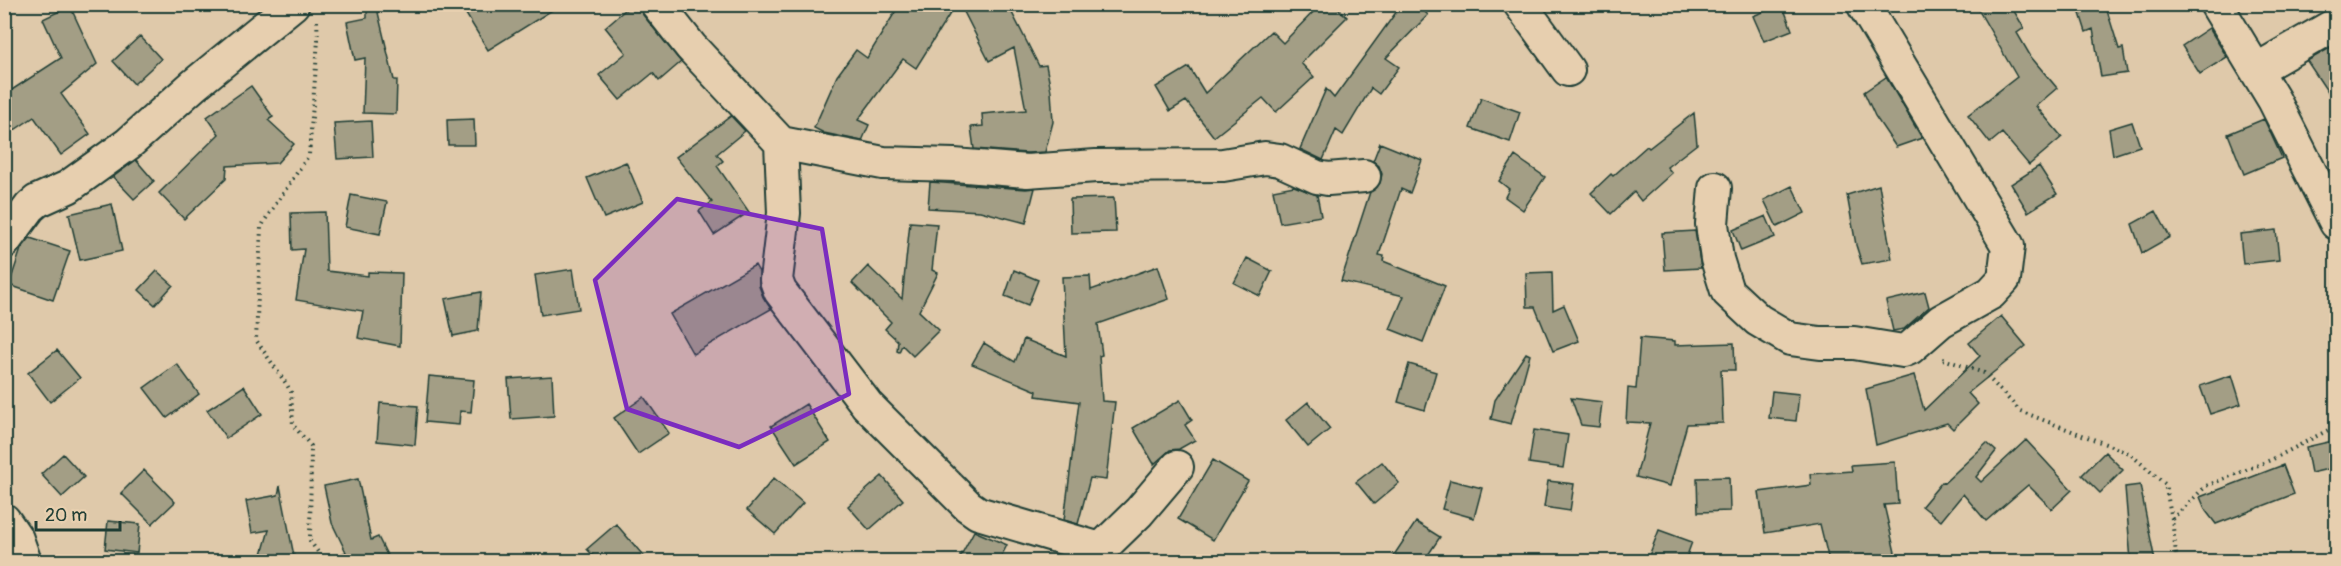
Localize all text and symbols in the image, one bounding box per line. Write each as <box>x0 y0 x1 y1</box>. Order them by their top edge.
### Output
scale bar <box>36 494 120 532</box>
text: 20 m <box>45 504 87 527</box>

